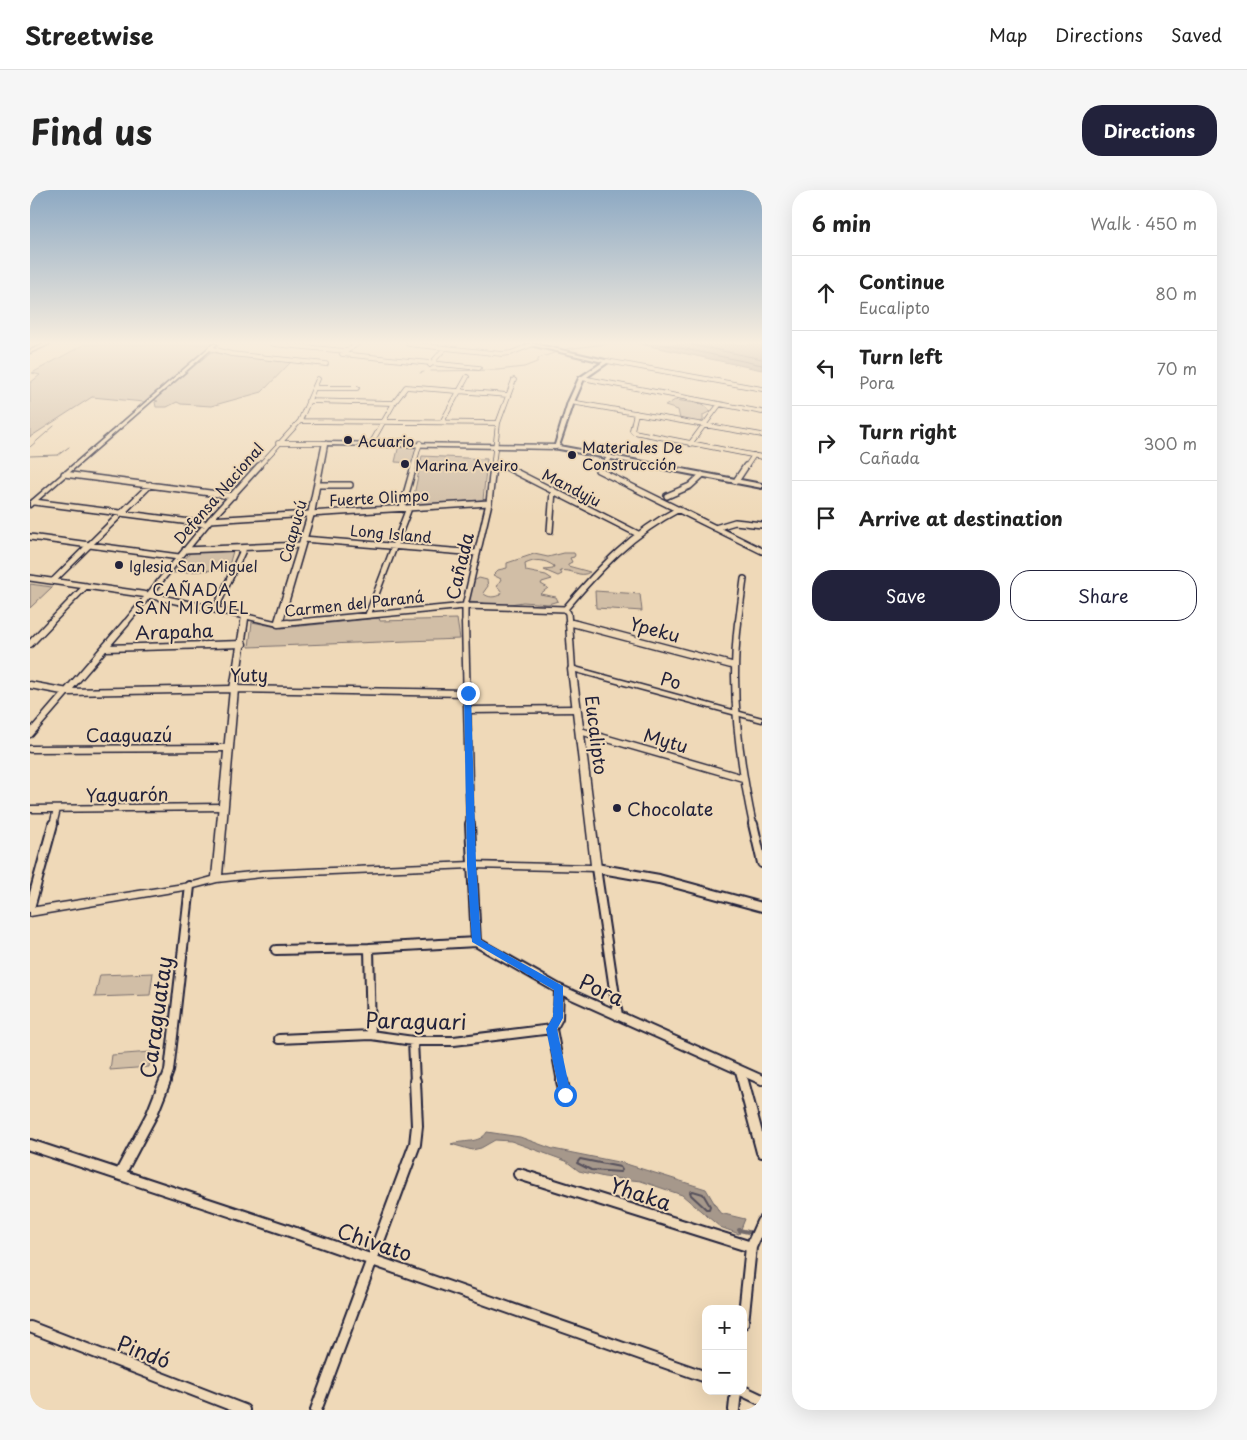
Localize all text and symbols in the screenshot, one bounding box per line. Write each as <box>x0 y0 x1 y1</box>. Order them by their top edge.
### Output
text: Streetwise <box>25 17 154 53</box>
text: Map <box>989 21 1027 48</box>
text: Directions <box>1055 21 1143 48</box>
text: Saved <box>1171 21 1222 48</box>
text: Find us <box>30 104 152 157</box>
button: Directions <box>1082 105 1217 156</box>
text: 6 min <box>812 207 871 239</box>
text: Walk · 450 m <box>1091 211 1197 235</box>
text: Continue <box>859 267 945 295</box>
icon: ahead <box>812 279 840 307</box>
text: 80 m <box>1155 281 1197 305</box>
text: Eucalipto <box>859 295 930 319</box>
text: Turn left <box>859 342 943 370</box>
icon: left <box>812 354 840 382</box>
text: 70 m <box>1157 356 1197 380</box>
text: Pora <box>859 370 895 394</box>
text: Turn right <box>859 417 957 445</box>
place label: Acuario <box>358 429 414 452</box>
icon: right <box>812 429 840 457</box>
text: 300 m <box>1143 431 1197 455</box>
marker: Acuario <box>342 434 354 446</box>
place label: Materiales De Construcción <box>582 435 683 475</box>
street label: Defensa Nacional <box>168 437 268 549</box>
text: Cañada <box>859 445 920 469</box>
marker: Materiales De Construcción <box>566 449 578 461</box>
place label: Marina Aveiro <box>415 453 518 476</box>
marker: Marina Aveiro <box>399 458 411 470</box>
street label: Mandyju <box>538 462 606 512</box>
street label: Fuerte Olimpo <box>328 483 430 511</box>
street label: Caapucú <box>272 497 312 565</box>
icon: arrive <box>812 504 840 532</box>
text: Arrive at destination <box>859 504 1063 532</box>
street label: Long Island <box>349 518 433 548</box>
street label: Cañada <box>438 529 480 602</box>
place label: Iglesia San Miguel <box>129 554 258 577</box>
marker: Iglesia San Miguel <box>113 559 125 571</box>
button: Save <box>812 570 1000 621</box>
button: Share <box>1010 570 1197 621</box>
district label: CAÑADA SAN MIGUEL <box>135 577 249 619</box>
street label: Carmen del Paraná <box>283 584 426 622</box>
street label: Ypeku <box>627 609 683 649</box>
street label: Arapaha <box>134 616 214 646</box>
street label: Yuty <box>230 661 268 688</box>
street label: Po <box>658 664 684 696</box>
route end <box>457 682 480 705</box>
street label: Eucalipto <box>579 694 615 776</box>
street label: Caaguazú <box>86 721 172 748</box>
street label: Mytu <box>641 721 691 759</box>
street label: Yaguarón <box>85 780 169 808</box>
place label: Chocolate <box>627 795 713 822</box>
marker: Chocolate <box>611 802 623 814</box>
street label: Caraguatay <box>131 954 179 1080</box>
street label: Pora <box>574 965 630 1013</box>
street label: Paraguari <box>365 1003 467 1037</box>
route start <box>554 1084 577 1107</box>
street label: Yhaka <box>606 1168 677 1218</box>
street label: Chivato <box>333 1213 417 1269</box>
map controls <box>702 1305 747 1395</box>
button: + <box>702 1305 747 1350</box>
street label: Pindó <box>113 1326 175 1376</box>
button: − <box>702 1350 747 1395</box>

